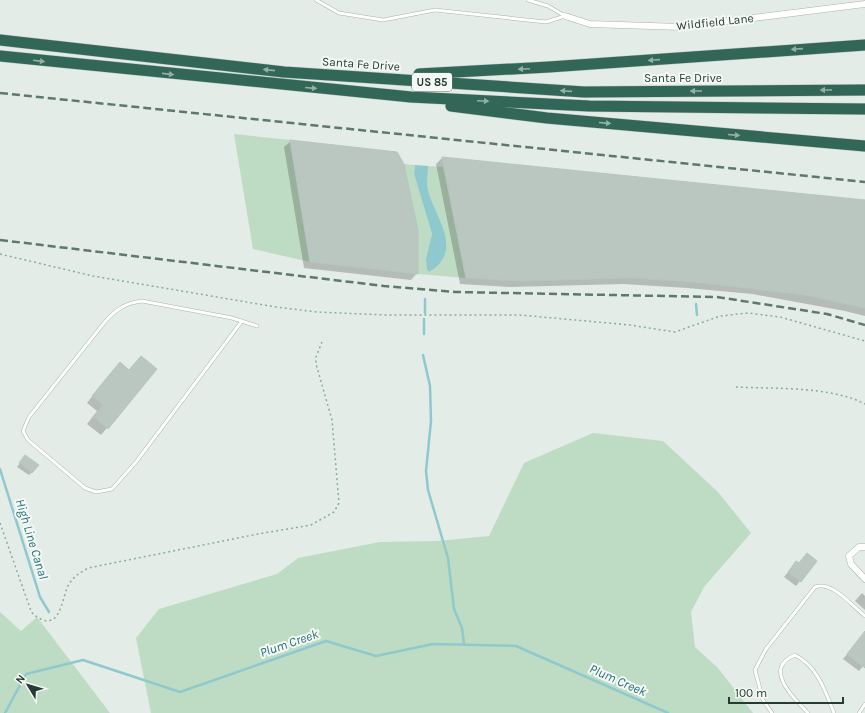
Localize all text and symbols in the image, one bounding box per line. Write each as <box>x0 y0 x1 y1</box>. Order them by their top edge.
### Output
street label: Wildfield Lane <box>676 11 754 33</box>
one-way arrow <box>791 46 803 53</box>
street label: Santa Fe Drive <box>322 54 400 74</box>
one-way arrow <box>648 56 660 63</box>
one-way arrow <box>33 57 45 64</box>
one-way arrow <box>518 65 530 72</box>
one-way arrow <box>263 67 275 73</box>
one-way arrow <box>162 71 174 77</box>
street label: Santa Fe Drive <box>644 71 722 85</box>
road number: US 85 <box>412 73 452 91</box>
one-way arrow <box>305 84 317 91</box>
one-way arrow <box>560 87 572 94</box>
one-way arrow <box>820 87 832 94</box>
one-way arrow <box>689 88 702 94</box>
one-way arrow <box>477 97 489 104</box>
one-way arrow <box>599 120 611 126</box>
one-way arrow <box>728 131 740 138</box>
water label: High Line Canal <box>13 497 51 581</box>
water label: Plum Creek <box>258 626 321 660</box>
water label: Plum Creek <box>587 661 649 699</box>
north arrow <box>8 665 48 705</box>
text: N <box>13 672 28 686</box>
scale bar <box>729 679 843 705</box>
text: 100 m <box>735 686 767 700</box>

